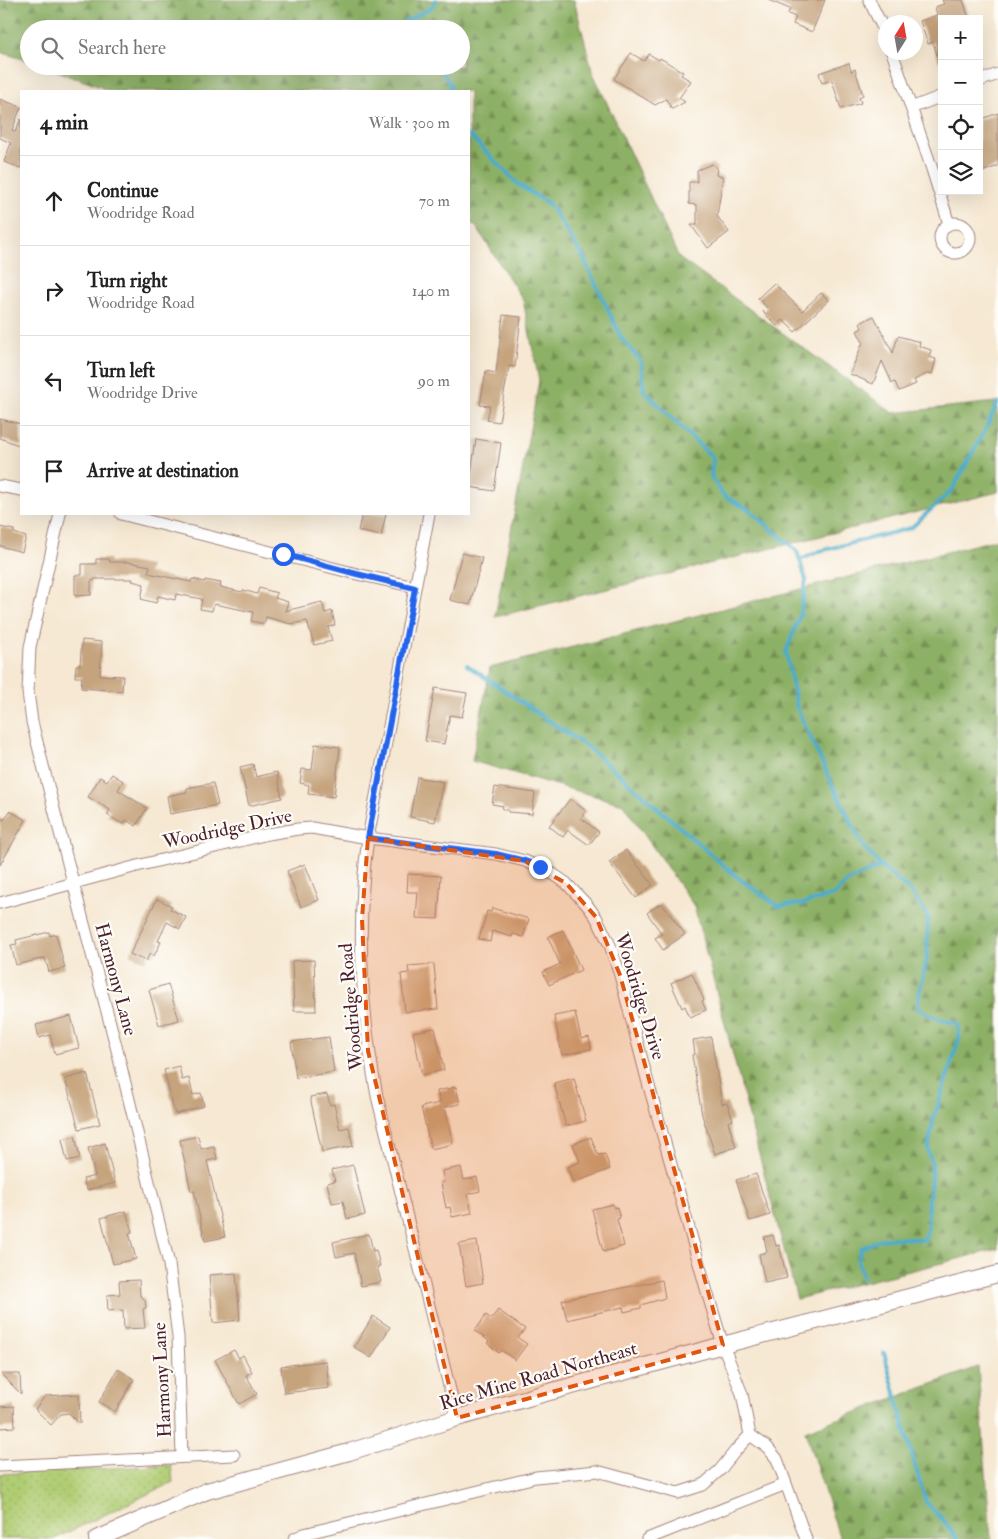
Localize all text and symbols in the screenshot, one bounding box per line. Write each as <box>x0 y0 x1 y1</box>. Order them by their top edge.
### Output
north arrow <box>878 15 923 60</box>
map controls <box>938 15 983 195</box>
button: + <box>938 15 983 60</box>
search box <box>20 20 470 75</box>
icon: search <box>38 34 66 62</box>
text: Search here <box>78 36 166 60</box>
button: − <box>938 60 983 105</box>
button: locate <box>938 105 983 150</box>
text: 4 min <box>40 109 88 136</box>
text: Walk · 300 m <box>369 113 450 133</box>
button: layers <box>938 150 983 195</box>
text: Continue <box>87 179 158 203</box>
icon: ahead <box>40 187 68 215</box>
text: 70 m <box>419 191 450 211</box>
text: Woodridge Road <box>87 203 195 223</box>
text: Turn right <box>87 269 167 293</box>
icon: right <box>40 277 68 305</box>
text: 140 m <box>412 281 450 301</box>
text: Woodridge Road <box>87 293 195 313</box>
text: Turn left <box>87 359 155 383</box>
icon: left <box>40 367 68 395</box>
text: 90 m <box>418 371 450 391</box>
text: Woodridge Drive <box>87 383 198 403</box>
icon: arrive <box>40 457 68 485</box>
text: Arrive at destination <box>87 459 239 483</box>
route start <box>272 543 295 566</box>
street label: Woodridge Drive <box>159 804 294 855</box>
route end <box>529 856 552 879</box>
street label: Harmony Lane <box>89 920 143 1038</box>
street label: Woodridge Drive <box>609 929 671 1063</box>
street label: Woodridge Road <box>333 942 369 1073</box>
street label: Harmony Lane <box>147 1322 177 1438</box>
street label: Rice Mine Road Northeast <box>437 1336 640 1416</box>

